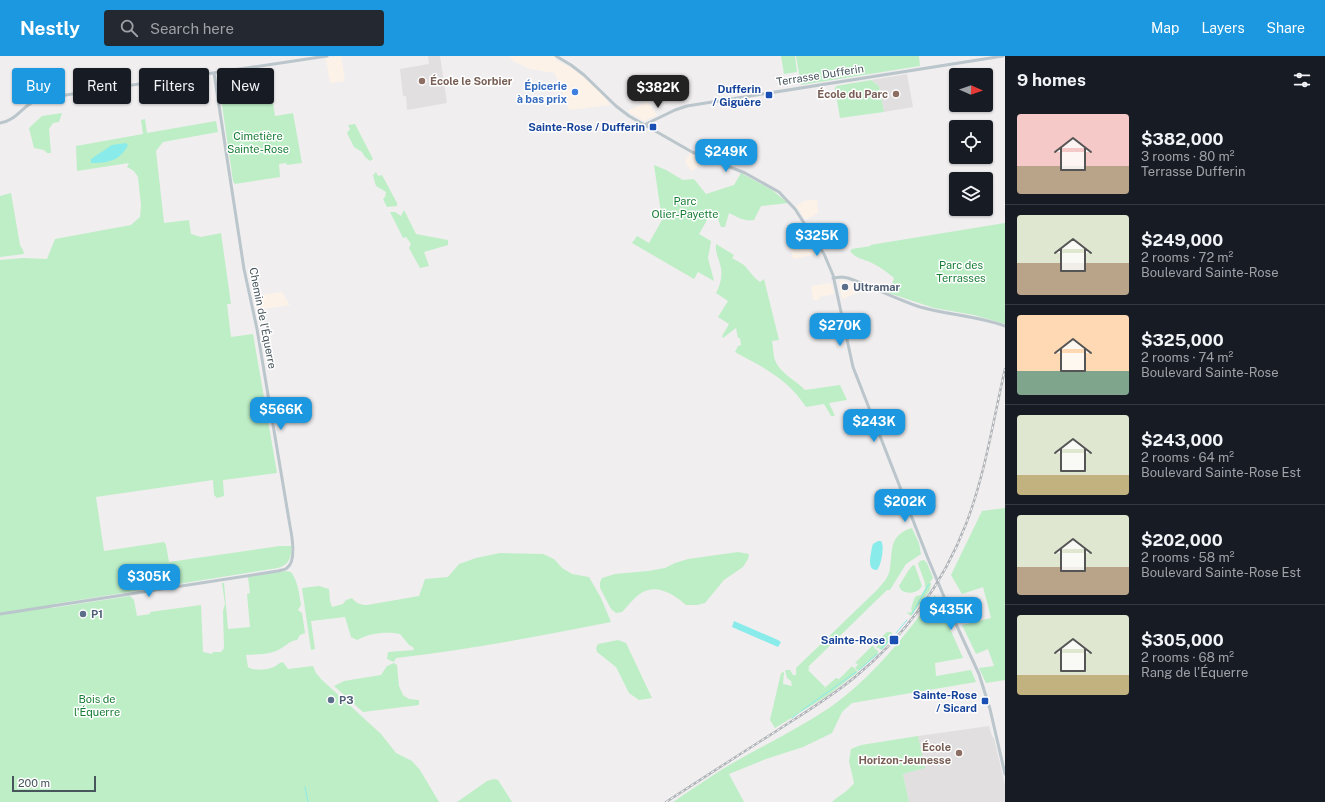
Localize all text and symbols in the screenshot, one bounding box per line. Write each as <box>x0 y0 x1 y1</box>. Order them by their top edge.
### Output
search box <box>104 10 384 46</box>
text: Nestly <box>20 17 80 39</box>
icon: search <box>118 17 140 39</box>
text: Search here <box>150 20 234 37</box>
text: Map <box>1151 20 1179 36</box>
text: Layers <box>1201 20 1245 36</box>
text: Share <box>1267 20 1305 36</box>
street label: Terrasse Dufferin <box>775 62 865 88</box>
chip: Buy <box>12 68 65 104</box>
chip: Rent <box>73 68 131 104</box>
chip: Filters <box>139 68 209 104</box>
chip: New <box>217 68 274 104</box>
north arrow <box>949 68 993 112</box>
map controls <box>949 68 993 216</box>
icon: filters <box>1291 69 1313 91</box>
text: 9 homes <box>1017 70 1086 90</box>
place label: École le Sorbier <box>430 74 513 87</box>
pin: $382K <box>630 75 686 109</box>
marker: École le Sorbier <box>417 76 427 86</box>
place label: Épicerie à bas prix <box>517 79 568 105</box>
text: $382K <box>636 80 680 95</box>
place label: Dufferin / Giguère <box>713 83 761 108</box>
marker: Épicerie à bas prix <box>570 87 580 97</box>
place label: École du Parc <box>817 87 888 100</box>
marker: École du Parc <box>891 89 901 99</box>
marker: Dufferin / Giguère <box>764 90 774 100</box>
button: locate <box>949 120 993 164</box>
place label: Sainte-Rose / Dufferin <box>528 121 645 133</box>
marker: Sainte-Rose / Dufferin <box>648 122 658 132</box>
text: $382,000 <box>1141 129 1224 149</box>
park label: Cimetière Sainte-Rose <box>227 130 289 155</box>
icon: home <box>1049 130 1097 178</box>
pin: $249K <box>698 139 754 173</box>
text: $249K <box>704 144 748 159</box>
text: 3 rooms · 80 m² <box>1141 149 1234 164</box>
text: Terrasse Dufferin <box>1141 164 1246 179</box>
button: layers <box>949 172 993 216</box>
park label: Parc Olier-Payette <box>652 195 718 220</box>
pin: $325K <box>789 223 845 257</box>
text: $325K <box>795 228 839 243</box>
text: $249,000 <box>1141 230 1223 250</box>
icon: home <box>1049 231 1097 279</box>
text: 2 rooms · 72 m² <box>1141 250 1233 265</box>
park label: Parc des Terrasses <box>936 259 986 284</box>
text: Boulevard Sainte-Rose <box>1141 265 1279 280</box>
street label: Chemin de l'Équerre <box>247 266 280 370</box>
place label: Ultramar <box>853 281 900 293</box>
marker: Ultramar <box>840 282 850 292</box>
pin: $270K <box>812 313 868 347</box>
text: $270K <box>819 318 861 333</box>
text: $325,000 <box>1141 330 1224 350</box>
icon: home <box>1049 331 1097 379</box>
text: 2 rooms · 74 m² <box>1141 350 1233 365</box>
text: Boulevard Sainte-Rose <box>1141 365 1279 380</box>
pin: $566K <box>253 397 309 431</box>
text: $566K <box>259 402 303 417</box>
pin: $243K <box>846 409 902 443</box>
text: $243K <box>852 414 896 429</box>
text: $243,000 <box>1141 430 1223 450</box>
icon: home <box>1049 431 1097 479</box>
text: 2 rooms · 64 m² <box>1141 450 1234 465</box>
text: Boulevard Sainte-Rose Est <box>1141 465 1301 480</box>
pin: $202K <box>877 489 933 523</box>
text: $202K <box>883 494 927 509</box>
text: $202,000 <box>1141 530 1223 550</box>
icon: home <box>1049 531 1097 579</box>
text: 2 rooms · 58 m² <box>1141 550 1234 565</box>
pin: $305K <box>121 564 177 598</box>
text: Boulevard Sainte-Rose Est <box>1141 565 1301 580</box>
text: $305K <box>127 569 171 584</box>
pin: $435K <box>923 597 979 631</box>
text: $435K <box>929 602 973 617</box>
place label: P1 <box>91 608 103 620</box>
marker: P1 <box>78 609 88 619</box>
text: $305,000 <box>1141 630 1224 650</box>
icon: home <box>1049 631 1097 679</box>
place label: Sainte-Rose <box>821 634 885 646</box>
marker: Sainte-Rose <box>888 634 900 646</box>
text: 2 rooms · 68 m² <box>1141 650 1234 665</box>
text: Rang de l'Équerre <box>1141 665 1248 680</box>
place label: Sainte-Rose / Sicard <box>913 689 977 714</box>
park label: Bois de l'Équerre <box>74 693 120 718</box>
place label: P3 <box>339 694 354 706</box>
marker: P3 <box>326 695 336 705</box>
marker: Sainte-Rose / Sicard <box>980 696 990 706</box>
place label: École Horizon-Jeunesse <box>858 740 951 766</box>
marker: École Horizon-Jeunesse <box>954 748 964 758</box>
scale bar <box>12 774 96 793</box>
text: 200 m <box>18 777 50 789</box>

